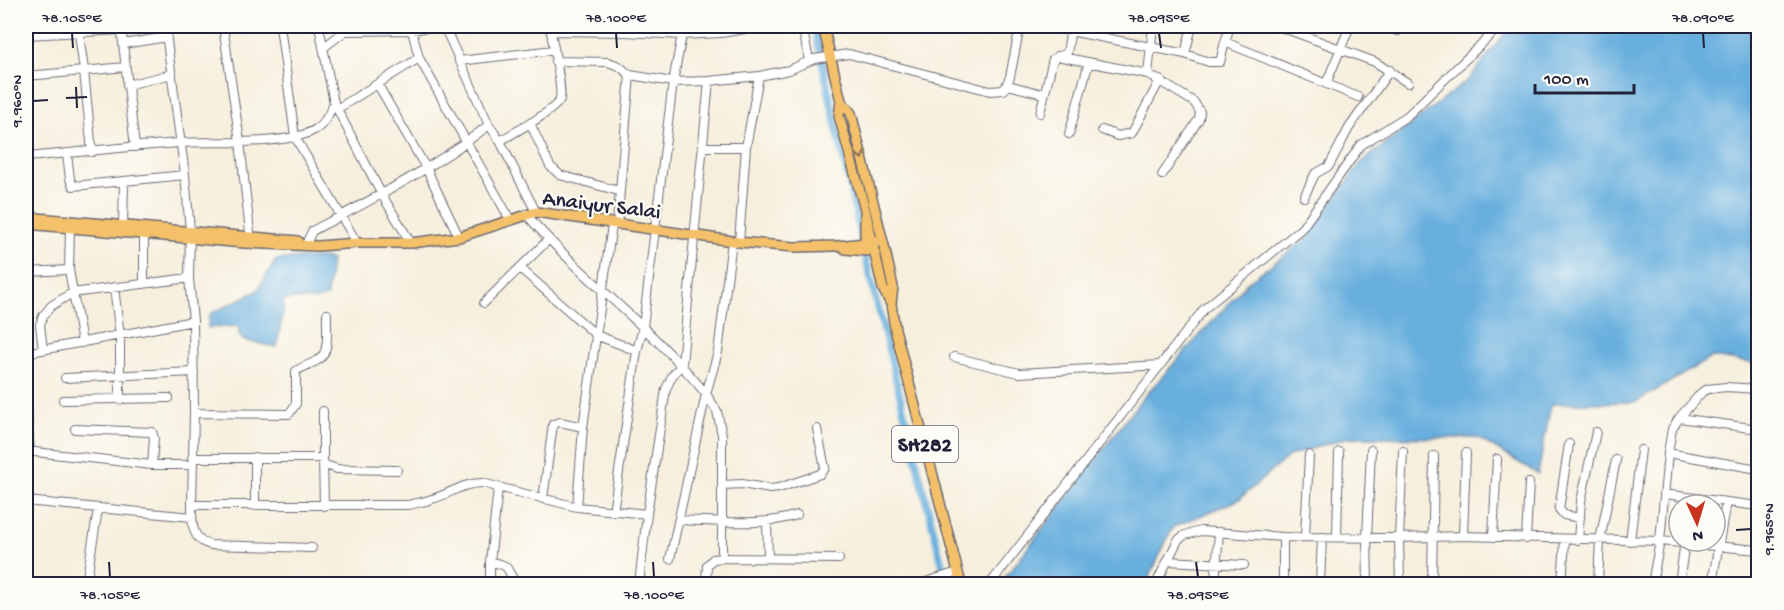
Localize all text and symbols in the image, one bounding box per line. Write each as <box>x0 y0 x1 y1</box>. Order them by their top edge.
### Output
text: 78.105°E <box>41 10 102 28</box>
text: 78.100°E <box>585 10 647 28</box>
text: 78.095°E <box>1128 10 1190 28</box>
text: 78.090°E <box>1671 10 1734 28</box>
scale bar <box>1535 57 1634 95</box>
text: 100 m <box>1543 70 1589 91</box>
text: 9.960°N <box>9 75 27 128</box>
one-way arrow <box>854 150 867 160</box>
street label: Anaiyur Salai <box>541 187 662 227</box>
road number: SH282 <box>892 426 958 462</box>
north arrow <box>1667 493 1727 553</box>
text: 9.965°N <box>1761 503 1779 556</box>
text: N <box>1691 525 1704 544</box>
text: 78.105°E <box>79 587 140 605</box>
text: 78.100°E <box>623 587 685 605</box>
text: 78.095°E <box>1167 587 1229 605</box>

